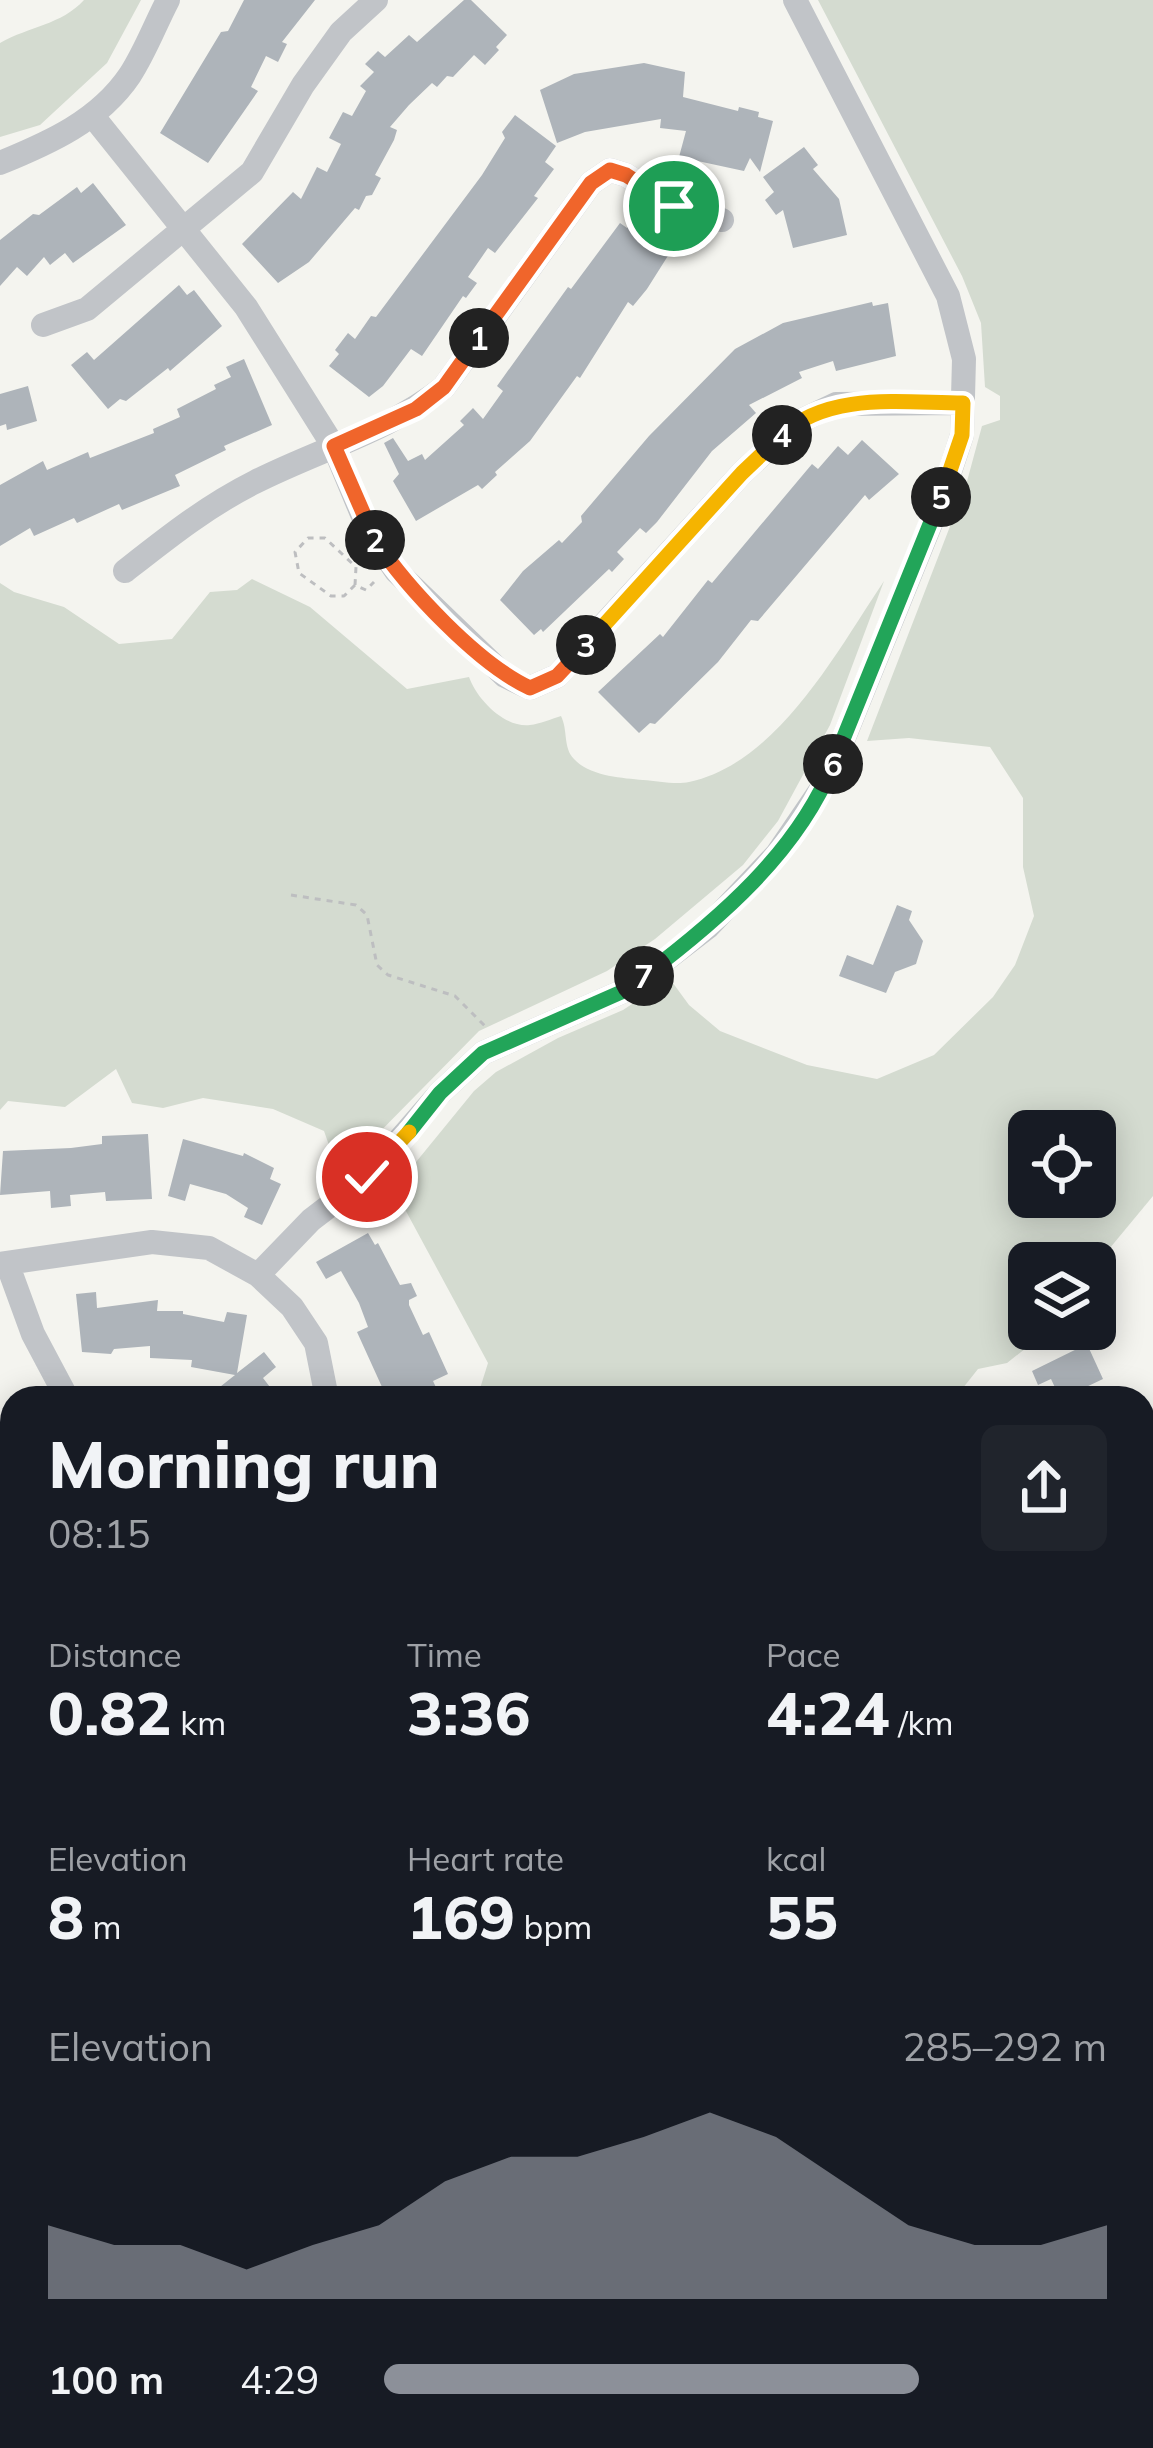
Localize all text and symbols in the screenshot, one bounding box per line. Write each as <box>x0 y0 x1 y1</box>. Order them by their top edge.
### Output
pin <box>623 155 725 257</box>
icon: arrive <box>641 173 707 239</box>
pin: 1 <box>449 308 509 368</box>
text: 1 <box>469 317 489 358</box>
pin: 4 <box>752 405 812 465</box>
text: 4 <box>772 414 792 455</box>
pin: 5 <box>911 467 971 527</box>
text: 5 <box>931 476 951 517</box>
pin: 2 <box>345 510 405 570</box>
text: 2 <box>365 519 385 560</box>
pin: 3 <box>556 615 616 675</box>
text: 3 <box>576 624 596 665</box>
pin: 6 <box>803 734 863 794</box>
text: 6 <box>823 743 843 784</box>
pin: 7 <box>614 946 674 1006</box>
text: 7 <box>634 955 654 996</box>
map controls <box>1008 1110 1116 1350</box>
button: locate <box>1008 1110 1116 1218</box>
pin <box>316 1126 418 1228</box>
icon: check <box>334 1144 400 1210</box>
button: layers <box>1008 1242 1116 1350</box>
text: Morning run <box>48 1422 440 1505</box>
button: share <box>981 1425 1107 1551</box>
text: 08:15 <box>48 1509 151 1558</box>
text: Distance <box>48 1634 181 1675</box>
text: Time <box>407 1634 482 1675</box>
text: Pace <box>766 1634 840 1675</box>
text: 0.82 <box>48 1675 172 1750</box>
text: 3:36 <box>407 1675 531 1750</box>
text: 4:24 <box>766 1675 890 1750</box>
text: km <box>172 1702 226 1743</box>
text: /km <box>890 1702 954 1743</box>
text: Elevation <box>48 1838 188 1879</box>
text: Heart rate <box>407 1838 564 1879</box>
text: kcal <box>766 1838 826 1879</box>
text: 8 <box>48 1879 84 1954</box>
text: 169 <box>407 1879 515 1954</box>
text: 55 <box>766 1879 838 1954</box>
text: m <box>84 1906 122 1947</box>
text: bpm <box>515 1906 592 1947</box>
text: Elevation <box>48 2022 213 2071</box>
text: 285–292 m <box>902 2022 1107 2071</box>
text: 100 m <box>48 2355 164 2404</box>
text: 4:29 <box>240 2355 319 2404</box>

